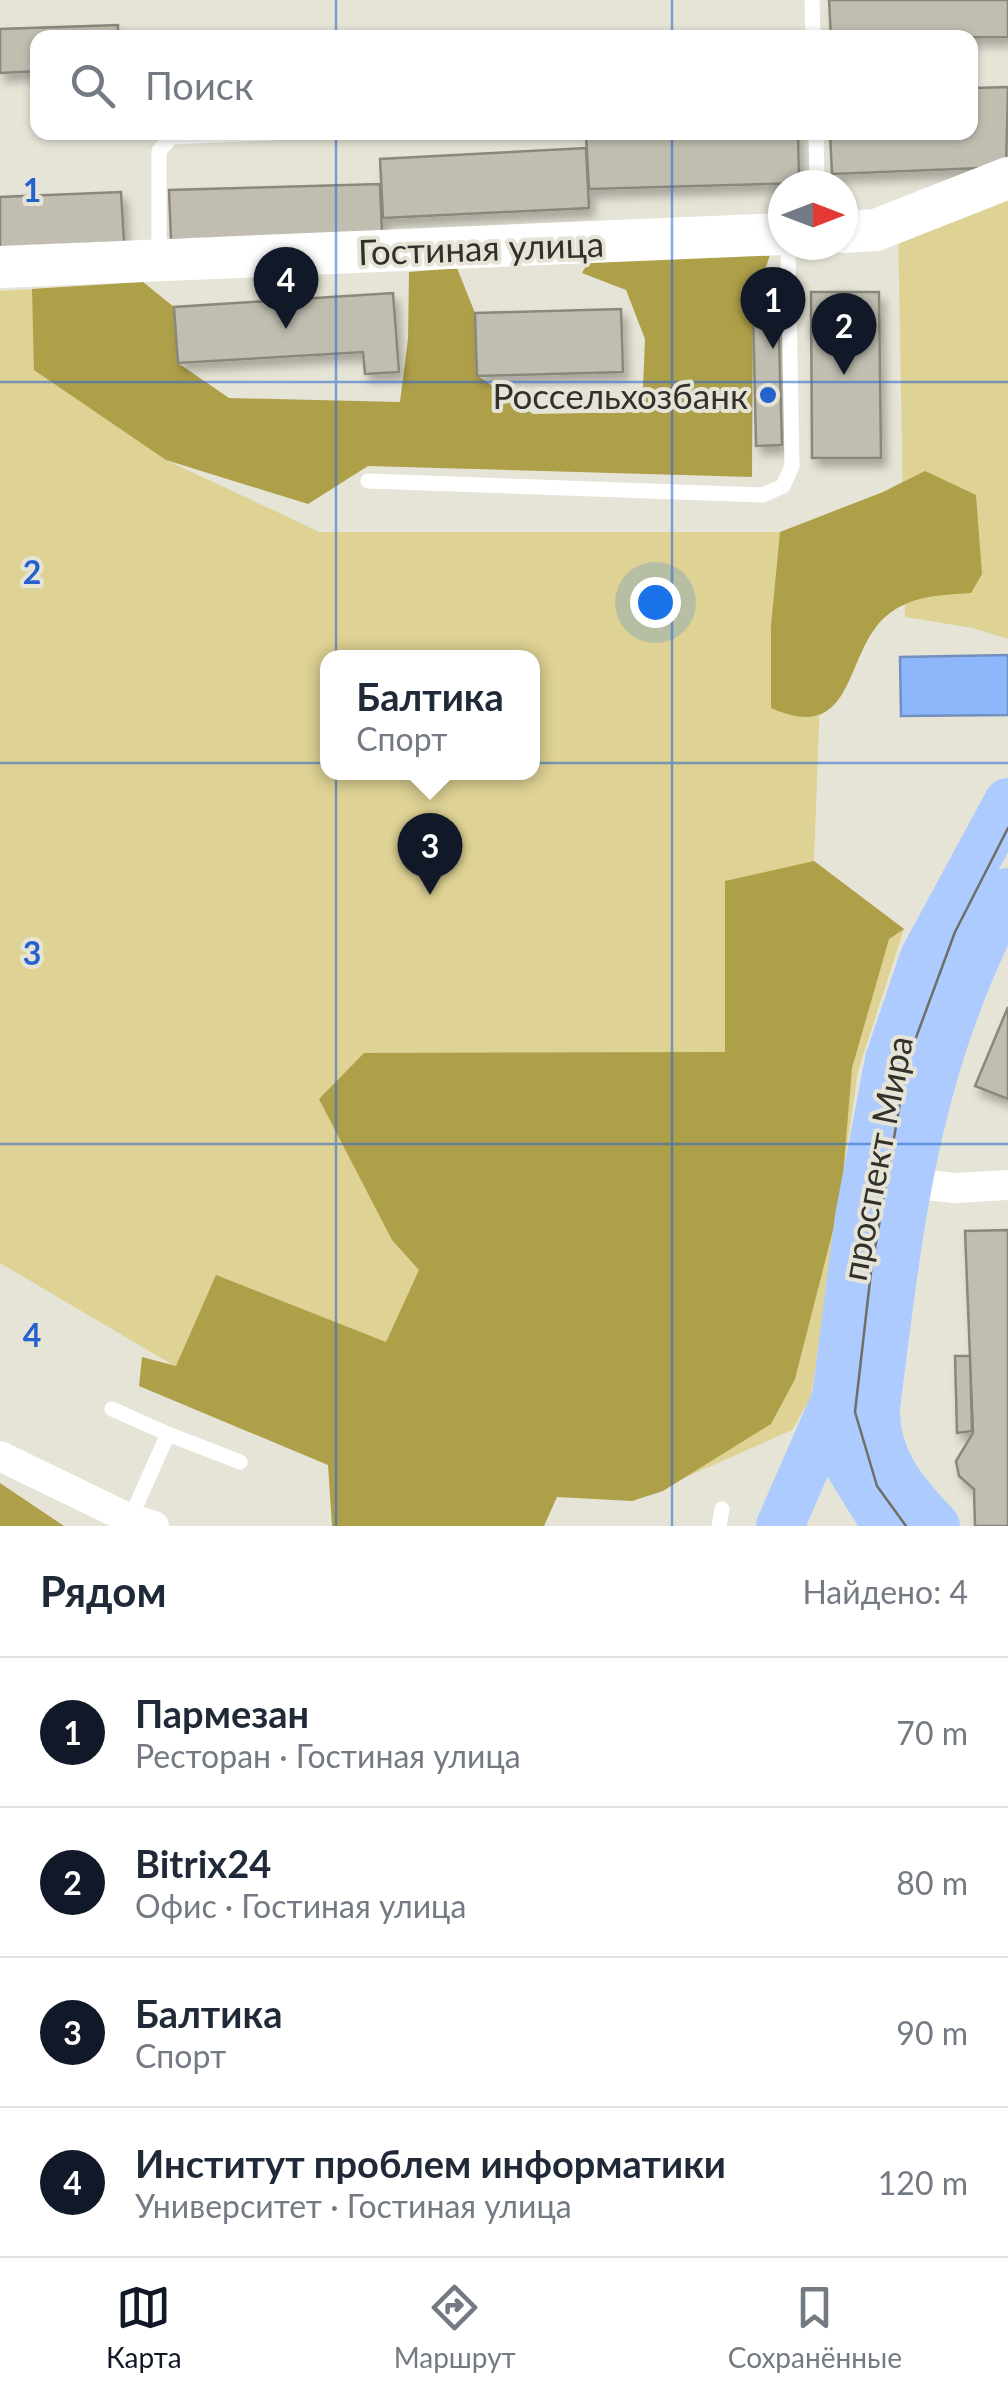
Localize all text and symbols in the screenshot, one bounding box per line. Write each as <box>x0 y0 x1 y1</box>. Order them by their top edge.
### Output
search box <box>30 30 978 140</box>
icon: search <box>65 58 120 113</box>
text: Поиск <box>145 62 254 108</box>
text: 1 <box>23 170 41 209</box>
north arrow <box>768 170 858 260</box>
street label: Гостиная улица <box>357 222 605 272</box>
pin: 4 <box>254 246 318 329</box>
pin: 1 <box>740 266 806 349</box>
pin: 2 <box>812 292 876 375</box>
place label: Россельхозбанк <box>492 374 748 416</box>
marker: Россельхозбанк <box>757 384 779 406</box>
text: 2 <box>23 552 41 591</box>
your location <box>630 577 681 628</box>
popup <box>320 650 540 780</box>
text: Балтика <box>356 673 504 719</box>
text: Спорт <box>356 719 447 758</box>
pin: 3 <box>398 812 462 895</box>
text: 3 <box>23 933 41 972</box>
street label: проспект Мира <box>832 1032 920 1284</box>
text: 4 <box>23 1315 41 1354</box>
text: Рядом <box>40 1566 167 1616</box>
text: Найдено: 4 <box>802 1572 968 1611</box>
text: Пармезан <box>135 1690 309 1736</box>
text: 1 <box>63 1713 82 1752</box>
text: 70 m <box>896 1713 968 1752</box>
text: Ресторан · Гостиная улица <box>135 1736 521 1775</box>
text: Bitrix24 <box>135 1840 271 1886</box>
text: 2 <box>63 1863 82 1902</box>
text: 80 m <box>896 1863 968 1902</box>
text: Офис · Гостиная улица <box>135 1886 466 1925</box>
text: Балтика <box>135 1990 282 2036</box>
text: 3 <box>63 2013 82 2052</box>
text: 90 m <box>896 2013 968 2052</box>
text: Спорт <box>135 2036 226 2075</box>
text: Институт проблем информатики <box>135 2140 726 2186</box>
text: 4 <box>63 2163 82 2202</box>
text: 120 m <box>878 2163 968 2202</box>
text: Университет · Гостиная улица <box>135 2186 572 2225</box>
tab: Карта <box>106 2280 182 2374</box>
tab: Маршрут <box>394 2280 516 2374</box>
tab: Сохранённые <box>728 2280 902 2374</box>

